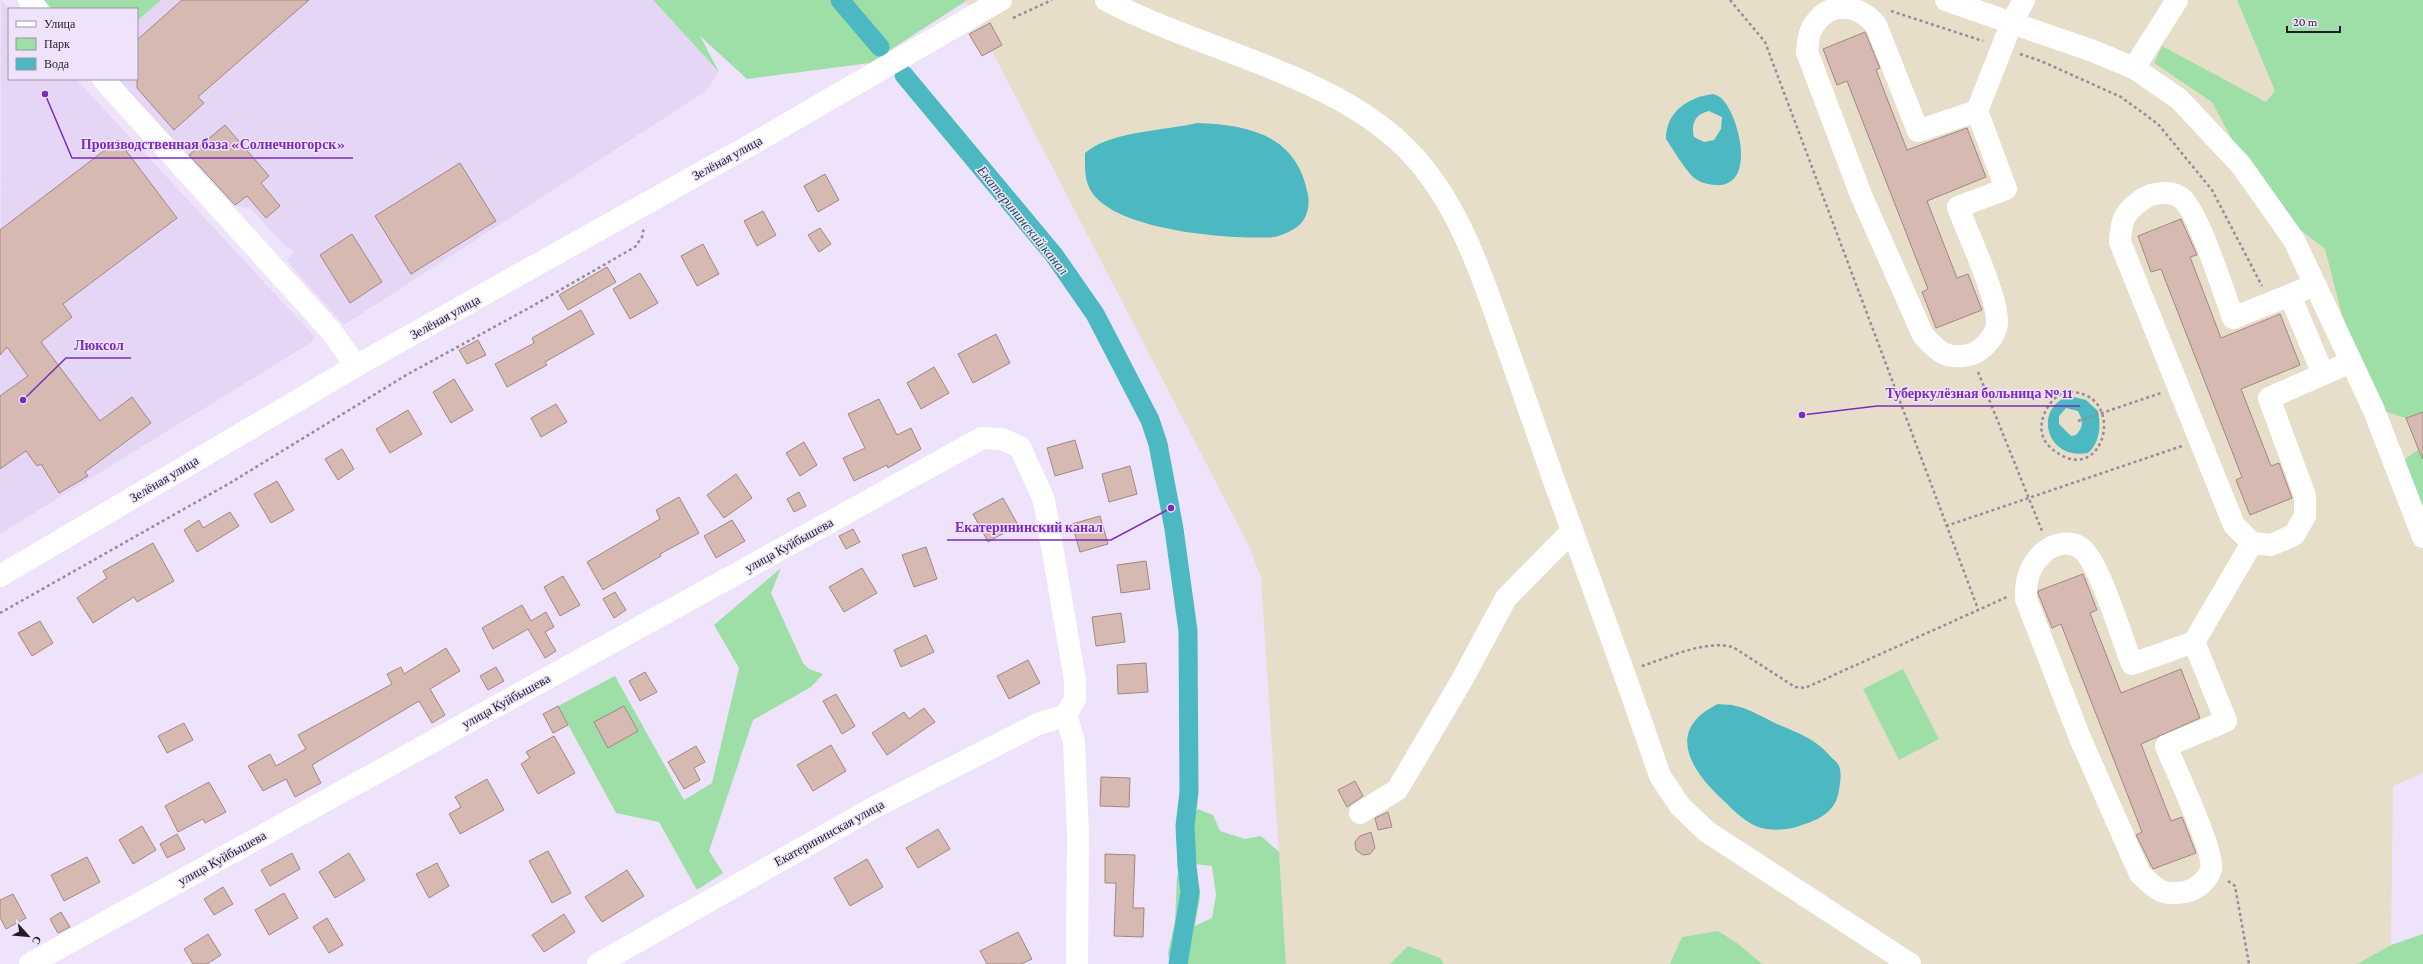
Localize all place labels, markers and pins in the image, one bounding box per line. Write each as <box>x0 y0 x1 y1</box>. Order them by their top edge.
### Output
callout: Производственная база «Солнечногорск» <box>72 132 353 158</box>
callout: Люксол <box>66 332 131 358</box>
callout: Туберкулёзная больница № 11 <box>1877 380 2080 406</box>
callout: Екатерининский канал <box>947 514 1111 540</box>

